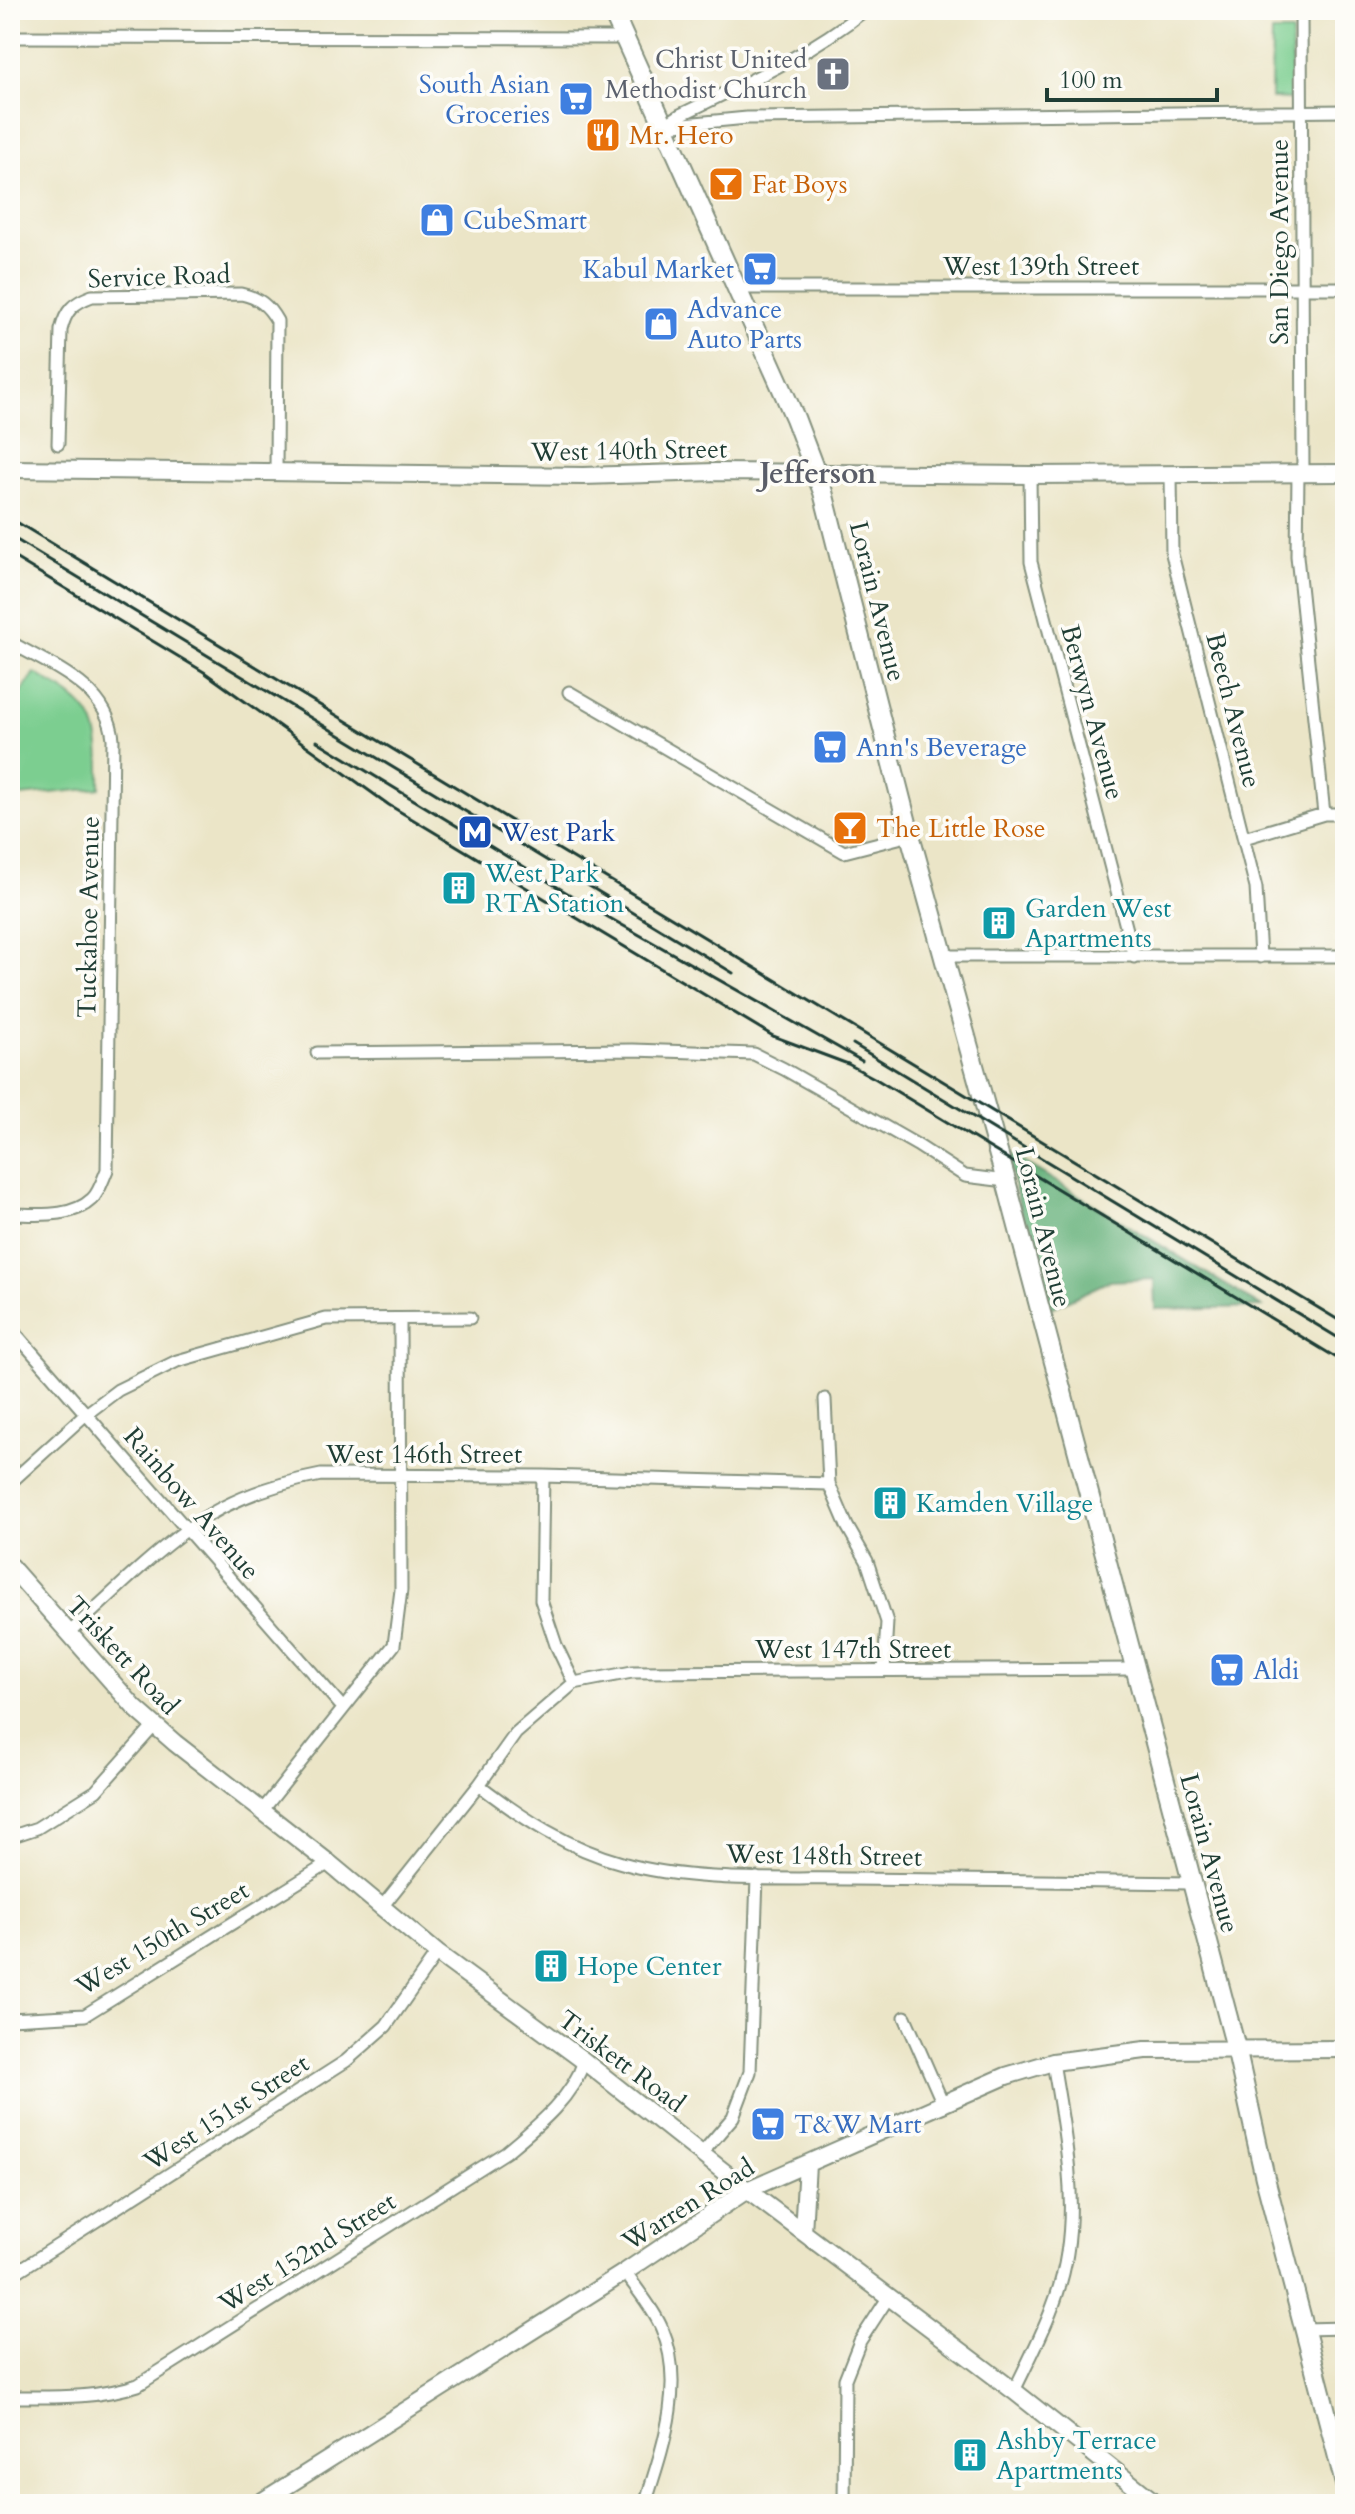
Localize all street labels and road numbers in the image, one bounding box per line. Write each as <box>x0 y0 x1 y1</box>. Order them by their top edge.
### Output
street label: San Diego Avenue <box>1262 139 1297 345</box>
street label: West 139th Street <box>942 249 1139 284</box>
street label: Service Road <box>87 257 231 296</box>
street label: West 140th Street <box>530 431 727 470</box>
street label: Lorain Avenue <box>841 517 914 685</box>
street label: Berwyn Avenue <box>1052 621 1133 803</box>
street label: Beech Avenue <box>1197 629 1270 791</box>
street label: Tuckahoe Avenue <box>69 816 108 1018</box>
street label: Lorain Avenue <box>1007 1143 1080 1311</box>
street label: Rainbow Avenue <box>116 1420 268 1587</box>
street label: West 146th Street <box>325 1437 522 1472</box>
street label: Triskett Road <box>58 1588 187 1723</box>
street label: West 147th Street <box>754 1632 951 1667</box>
street label: Lorain Avenue <box>1171 1769 1248 1937</box>
street label: West 148th Street <box>725 1836 922 1875</box>
street label: West 150th Street <box>68 1873 255 2005</box>
street label: Triskett Road <box>551 2002 693 2121</box>
street label: West 151st Street <box>136 2046 316 2180</box>
street label: Warren Road <box>615 2150 761 2259</box>
street label: West 152nd Street <box>211 2184 402 2321</box>

